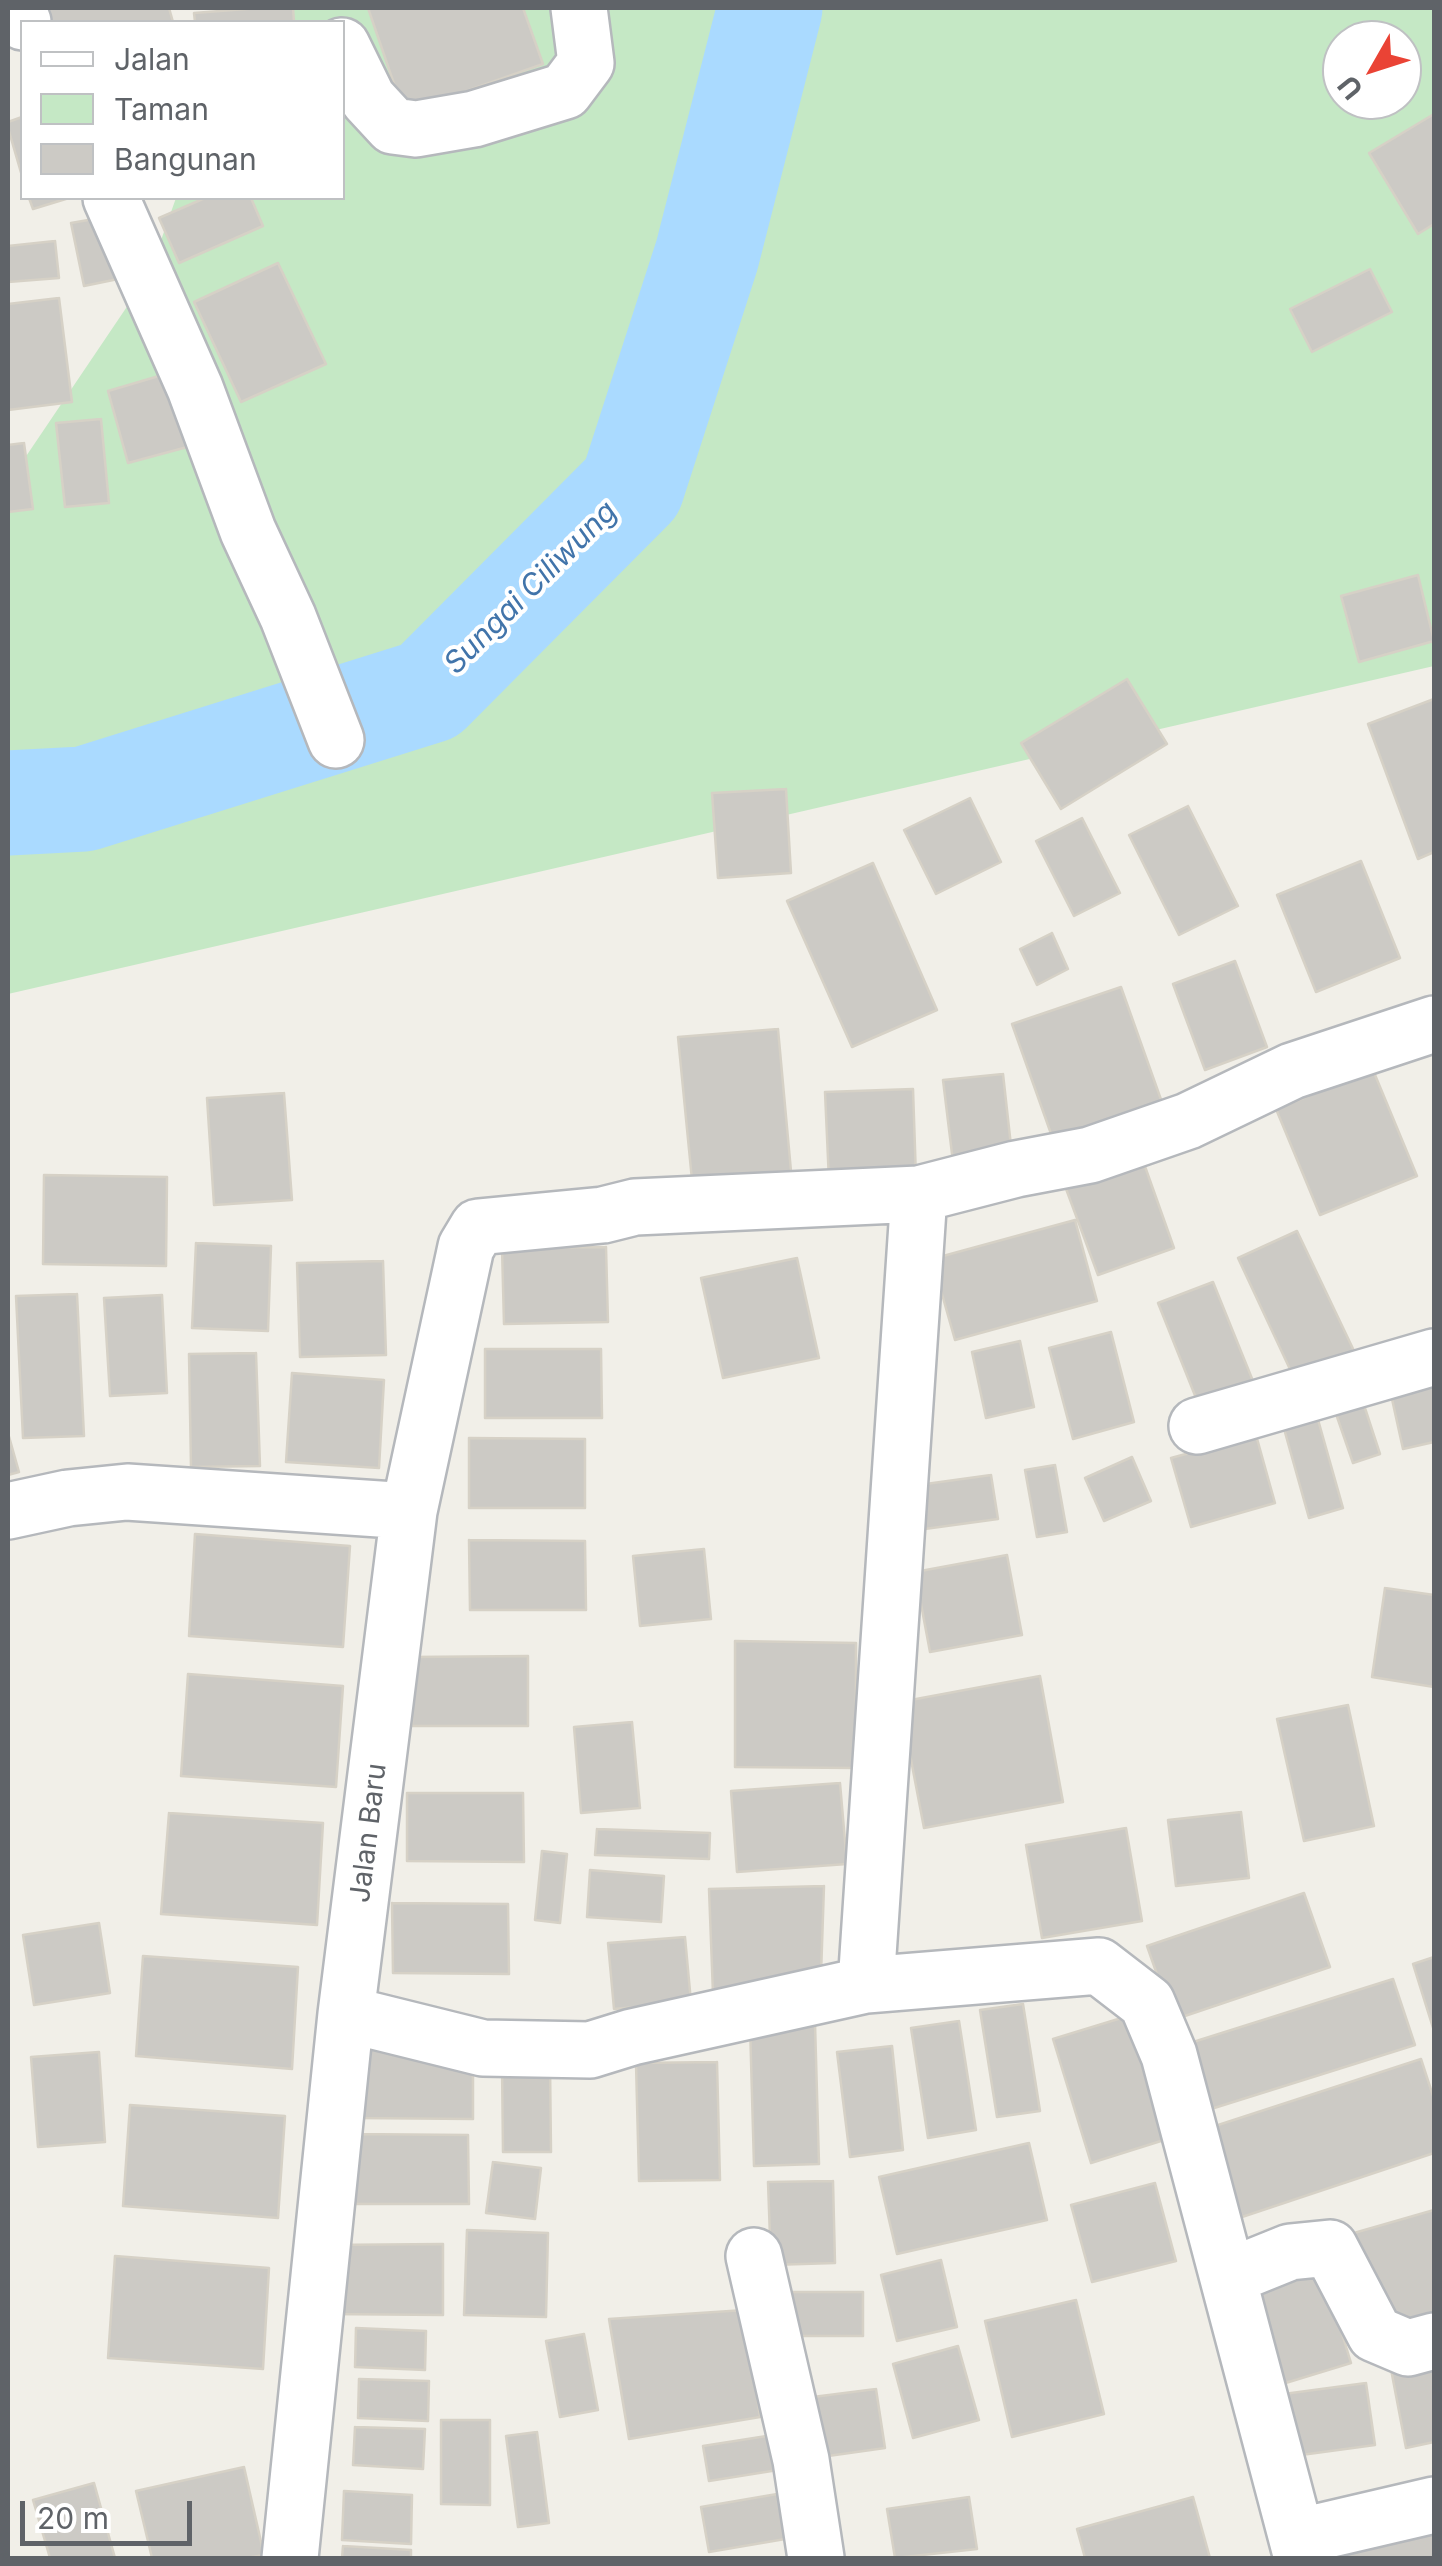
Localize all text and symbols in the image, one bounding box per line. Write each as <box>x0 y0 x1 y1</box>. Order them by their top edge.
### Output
legend <box>20 20 345 200</box>
north arrow <box>1322 20 1422 120</box>
text: Jalan <box>114 41 190 77</box>
text: U <box>1331 69 1370 106</box>
text: Taman <box>114 91 209 127</box>
text: Bangunan <box>114 141 257 177</box>
water label: Sungai Ciliwung <box>437 494 625 682</box>
street label: Jalan Baru <box>344 1762 394 1904</box>
scale bar <box>25 2481 198 2543</box>
text: 20 m <box>37 2500 109 2536</box>

